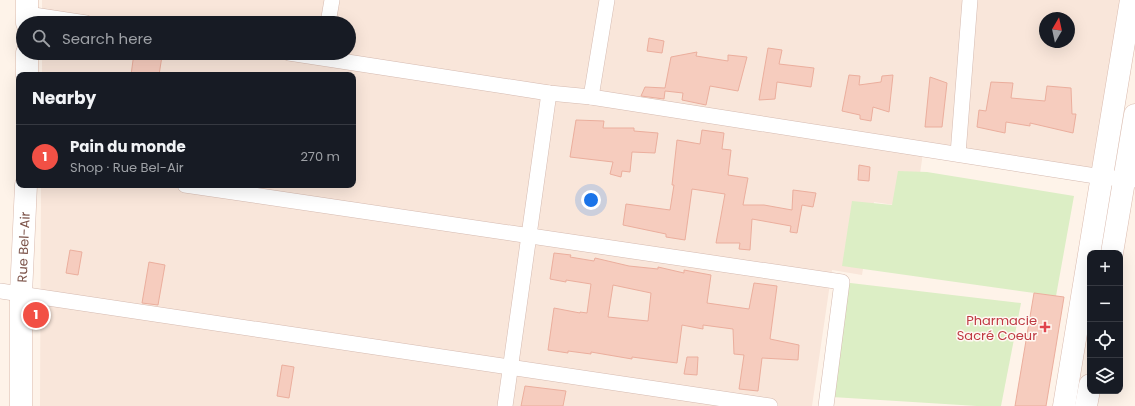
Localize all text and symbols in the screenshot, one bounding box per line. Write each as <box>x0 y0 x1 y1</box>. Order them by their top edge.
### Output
north arrow <box>1039 12 1075 48</box>
search box <box>16 16 356 60</box>
icon: search <box>30 27 52 49</box>
text: Search here <box>62 28 152 49</box>
text: Nearby <box>32 86 96 110</box>
text: Pain du monde <box>70 136 186 157</box>
text: 1 <box>43 147 47 166</box>
text: 270 m <box>300 147 340 166</box>
text: Shop · Rue Bel-Air <box>70 158 184 177</box>
your location <box>581 190 601 210</box>
street label: Rue Bel-Air <box>12 211 34 283</box>
map controls <box>1087 250 1123 394</box>
button: + <box>1087 250 1123 286</box>
button: − <box>1087 286 1123 322</box>
pin: 1 <box>23 300 49 330</box>
place label: Pharmacie Sacré Coeur <box>957 311 1037 345</box>
marker: Pharmacie Sacré Coeur <box>1040 322 1050 332</box>
button: locate <box>1087 322 1123 358</box>
button: layers <box>1087 358 1123 394</box>

